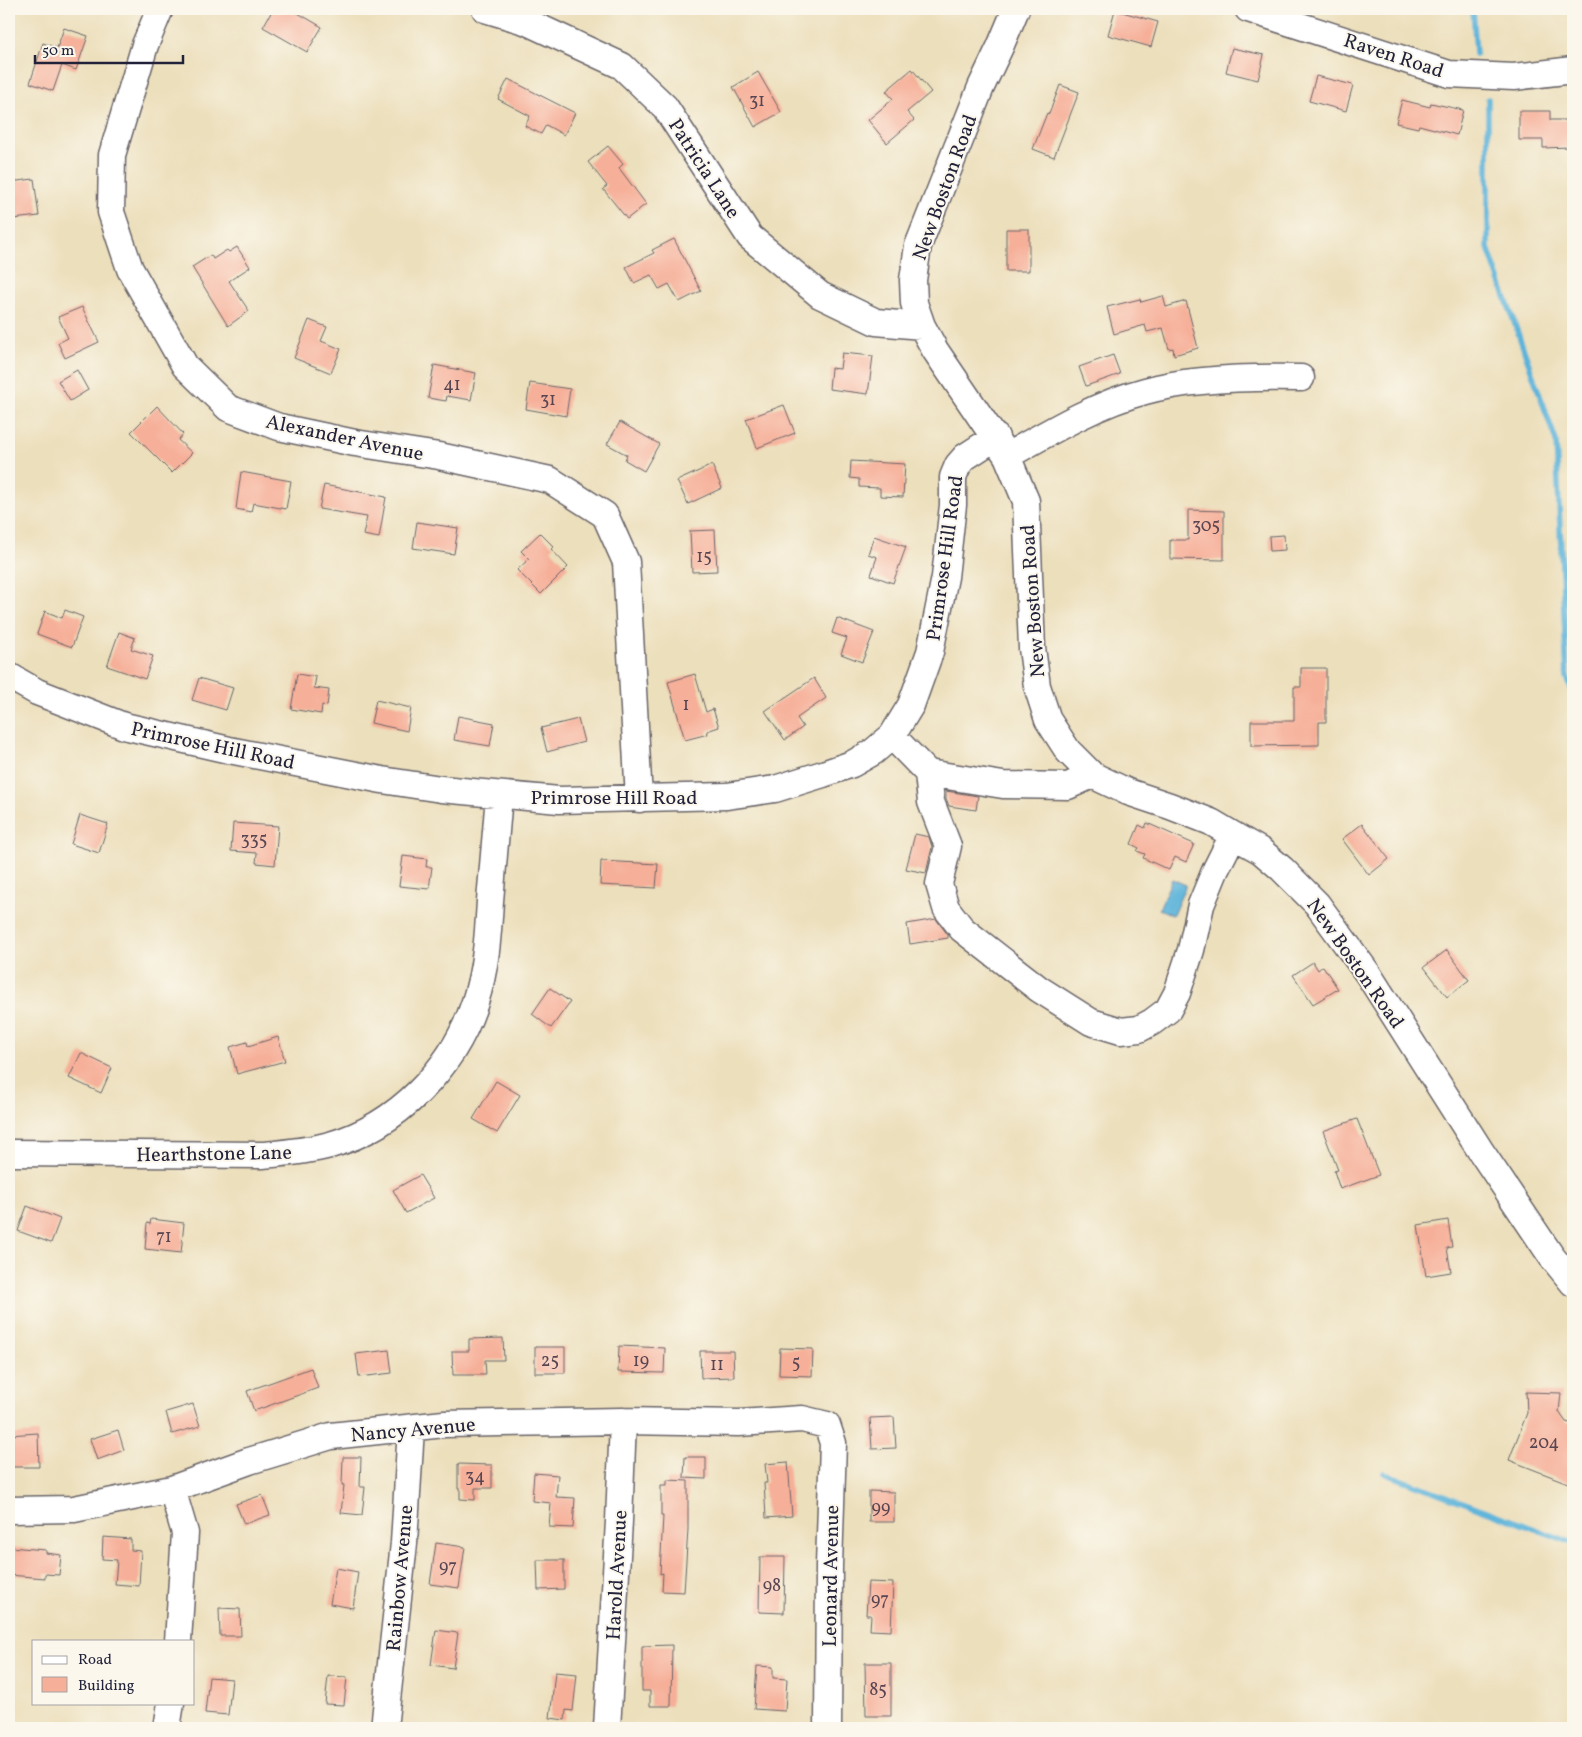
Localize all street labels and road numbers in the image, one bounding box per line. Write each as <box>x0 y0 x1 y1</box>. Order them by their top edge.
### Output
street label: Raven Road <box>1340 28 1447 86</box>
street label: New Boston Road <box>907 111 985 264</box>
street label: Patricia Lane <box>660 114 746 225</box>
street label: Alexander Avenue <box>263 409 426 469</box>
street label: Primrose Hill Road <box>920 474 971 643</box>
street label: New Boston Road <box>1015 523 1053 678</box>
street label: Primrose Hill Road <box>128 716 297 778</box>
street label: Primrose Hill Road <box>531 785 697 813</box>
street label: New Boston Road <box>1299 893 1410 1035</box>
street label: Hearthstone Lane <box>136 1140 292 1170</box>
street label: Nancy Avenue <box>350 1412 477 1450</box>
street label: Rainbow Avenue <box>381 1504 421 1653</box>
street label: Leonard Avenue <box>817 1505 847 1647</box>
street label: Harold Avenue <box>601 1509 635 1641</box>

